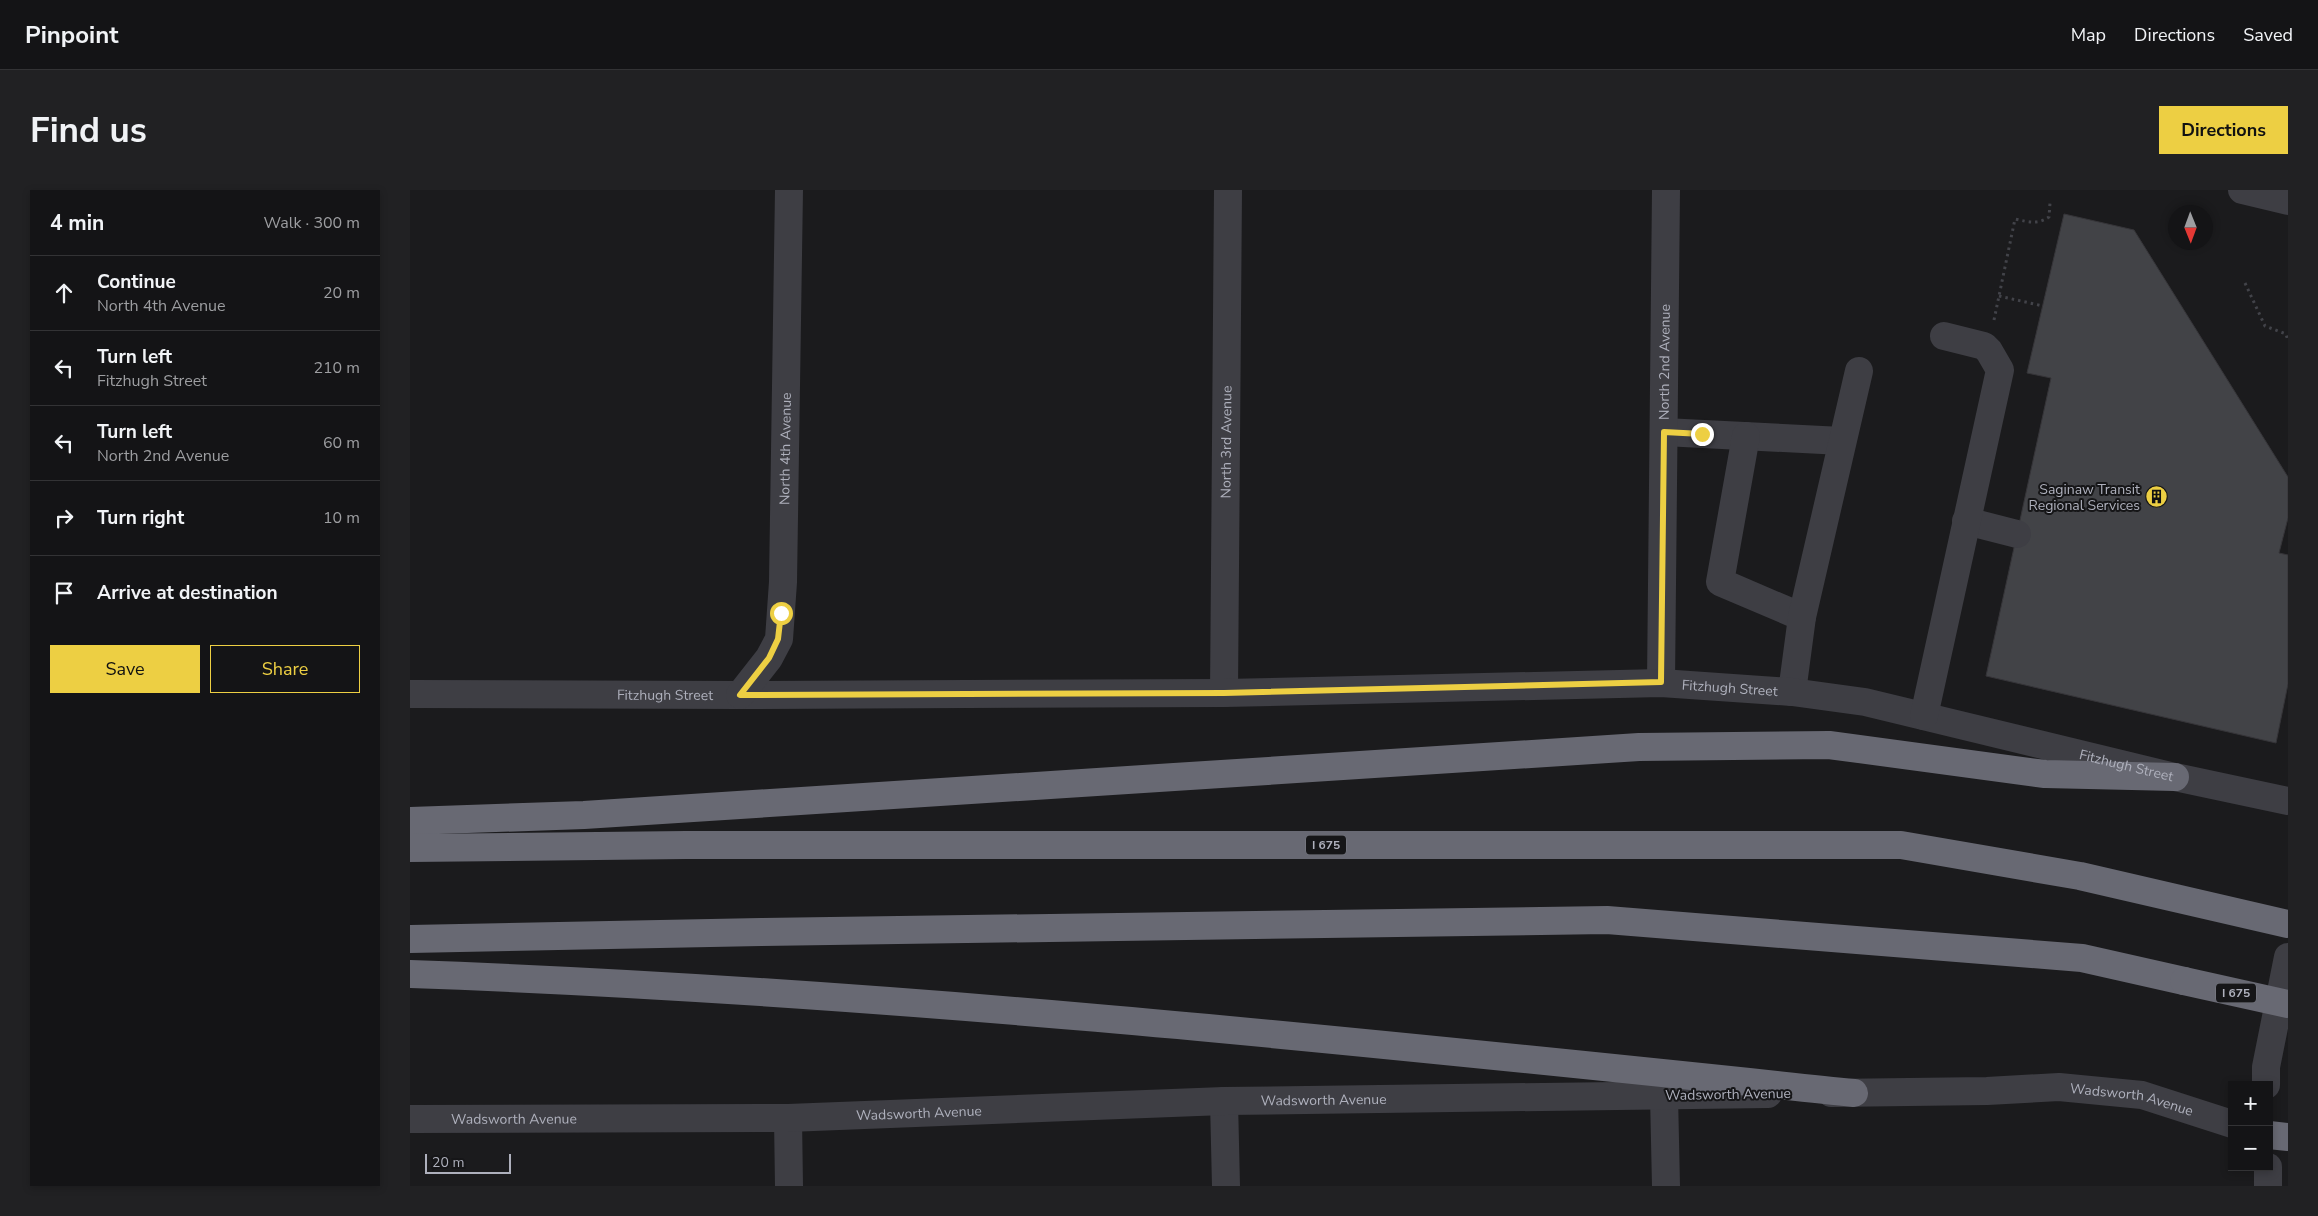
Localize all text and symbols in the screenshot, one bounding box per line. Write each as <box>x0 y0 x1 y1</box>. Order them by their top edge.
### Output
text: Pinpoint <box>25 19 118 51</box>
text: Map <box>2071 23 2106 47</box>
text: Directions <box>2134 23 2215 47</box>
text: Saved <box>2243 23 2293 47</box>
button: Directions <box>2159 106 2288 154</box>
text: Find us <box>30 107 147 154</box>
north arrow <box>2168 205 2213 250</box>
text: 4 min <box>50 209 104 237</box>
text: Walk · 300 m <box>264 212 360 234</box>
text: Continue <box>97 269 176 295</box>
icon: ahead <box>50 279 78 307</box>
text: 20 m <box>323 282 360 304</box>
text: North 4th Avenue <box>97 295 226 317</box>
street label: North 2nd Avenue <box>1655 304 1675 420</box>
text: Turn left <box>97 344 172 370</box>
icon: left <box>50 354 78 382</box>
text: 210 m <box>313 357 360 379</box>
text: Fitzhugh Street <box>97 370 207 392</box>
street label: North 3rd Avenue <box>1217 386 1236 498</box>
street label: North 4th Avenue <box>775 392 796 505</box>
text: Turn left <box>97 419 172 445</box>
route end <box>1691 423 1714 446</box>
icon: left <box>50 429 78 457</box>
text: 60 m <box>323 432 360 454</box>
text: North 2nd Avenue <box>97 445 229 467</box>
place label: Saginaw Transit Regional Services <box>2029 480 2140 515</box>
building icon: Saginaw Transit Regional Services <box>2144 485 2168 509</box>
icon: right <box>50 504 78 532</box>
text: Turn right <box>97 505 184 531</box>
text: 10 m <box>323 507 360 529</box>
icon: arrive <box>50 579 78 607</box>
text: Arrive at destination <box>97 580 278 606</box>
route start <box>770 602 793 625</box>
button: Save <box>50 645 200 693</box>
button: Share <box>210 645 360 693</box>
street label: Fitzhugh Street <box>1681 675 1778 701</box>
street label: Fitzhugh Street <box>617 686 713 705</box>
street label: Fitzhugh Street <box>2077 745 2175 786</box>
road number: I 675 <box>1306 836 1346 854</box>
road number: I 675 <box>2216 984 2256 1002</box>
street label: Wadsworth Avenue <box>2069 1079 2196 1121</box>
map controls <box>2228 1081 2273 1171</box>
button: + <box>2228 1081 2273 1126</box>
street label: Wadsworth Avenue <box>1665 1084 1791 1105</box>
street label: Wadsworth Avenue <box>1261 1090 1387 1111</box>
street label: Wadsworth Avenue <box>856 1101 982 1125</box>
street label: Wadsworth Avenue <box>451 1110 577 1129</box>
button: − <box>2228 1126 2273 1171</box>
scale bar <box>425 1151 511 1174</box>
text: 20 m <box>432 1153 464 1172</box>

